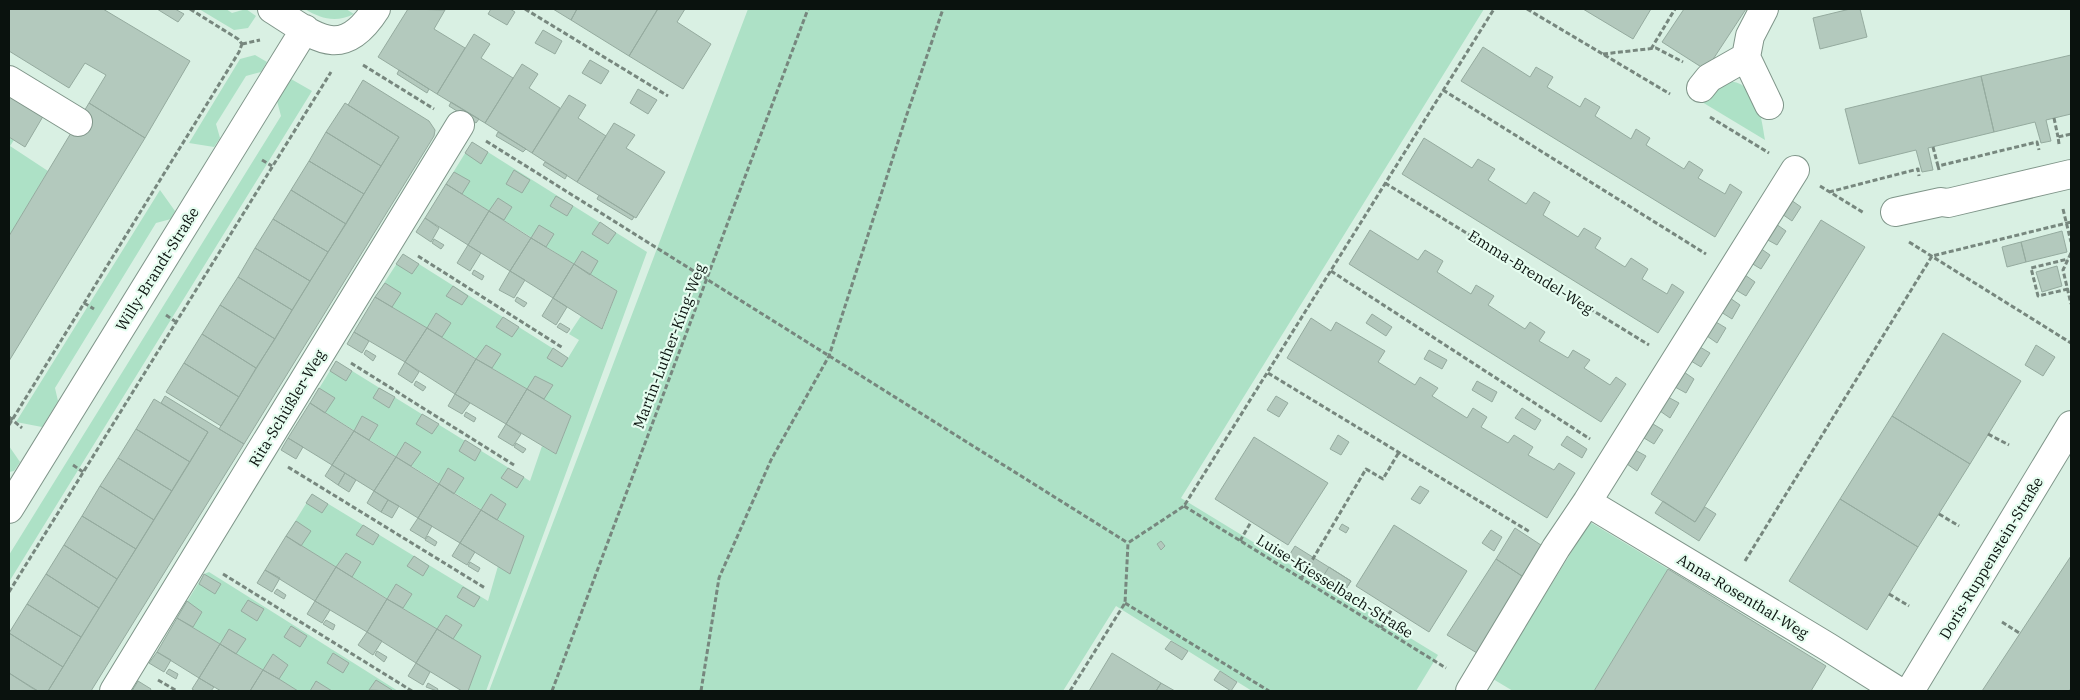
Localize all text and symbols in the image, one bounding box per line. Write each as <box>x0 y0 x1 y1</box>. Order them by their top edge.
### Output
street label: Willy-Brandt-Straße <box>111 204 203 334</box>
street label: Emma-Brendel-Weg <box>1465 226 1597 318</box>
street label: Martin-Luther-King-Weg <box>629 261 709 431</box>
street label: Rita-Schüßler-Weg <box>245 346 329 470</box>
street label: Doris-Ruppenstein-Straße <box>1935 473 2047 643</box>
street label: Luise-Kiesselbach-Straße <box>1253 530 1417 642</box>
street label: Anna-Rosenthal-Weg <box>1674 549 1812 643</box>

